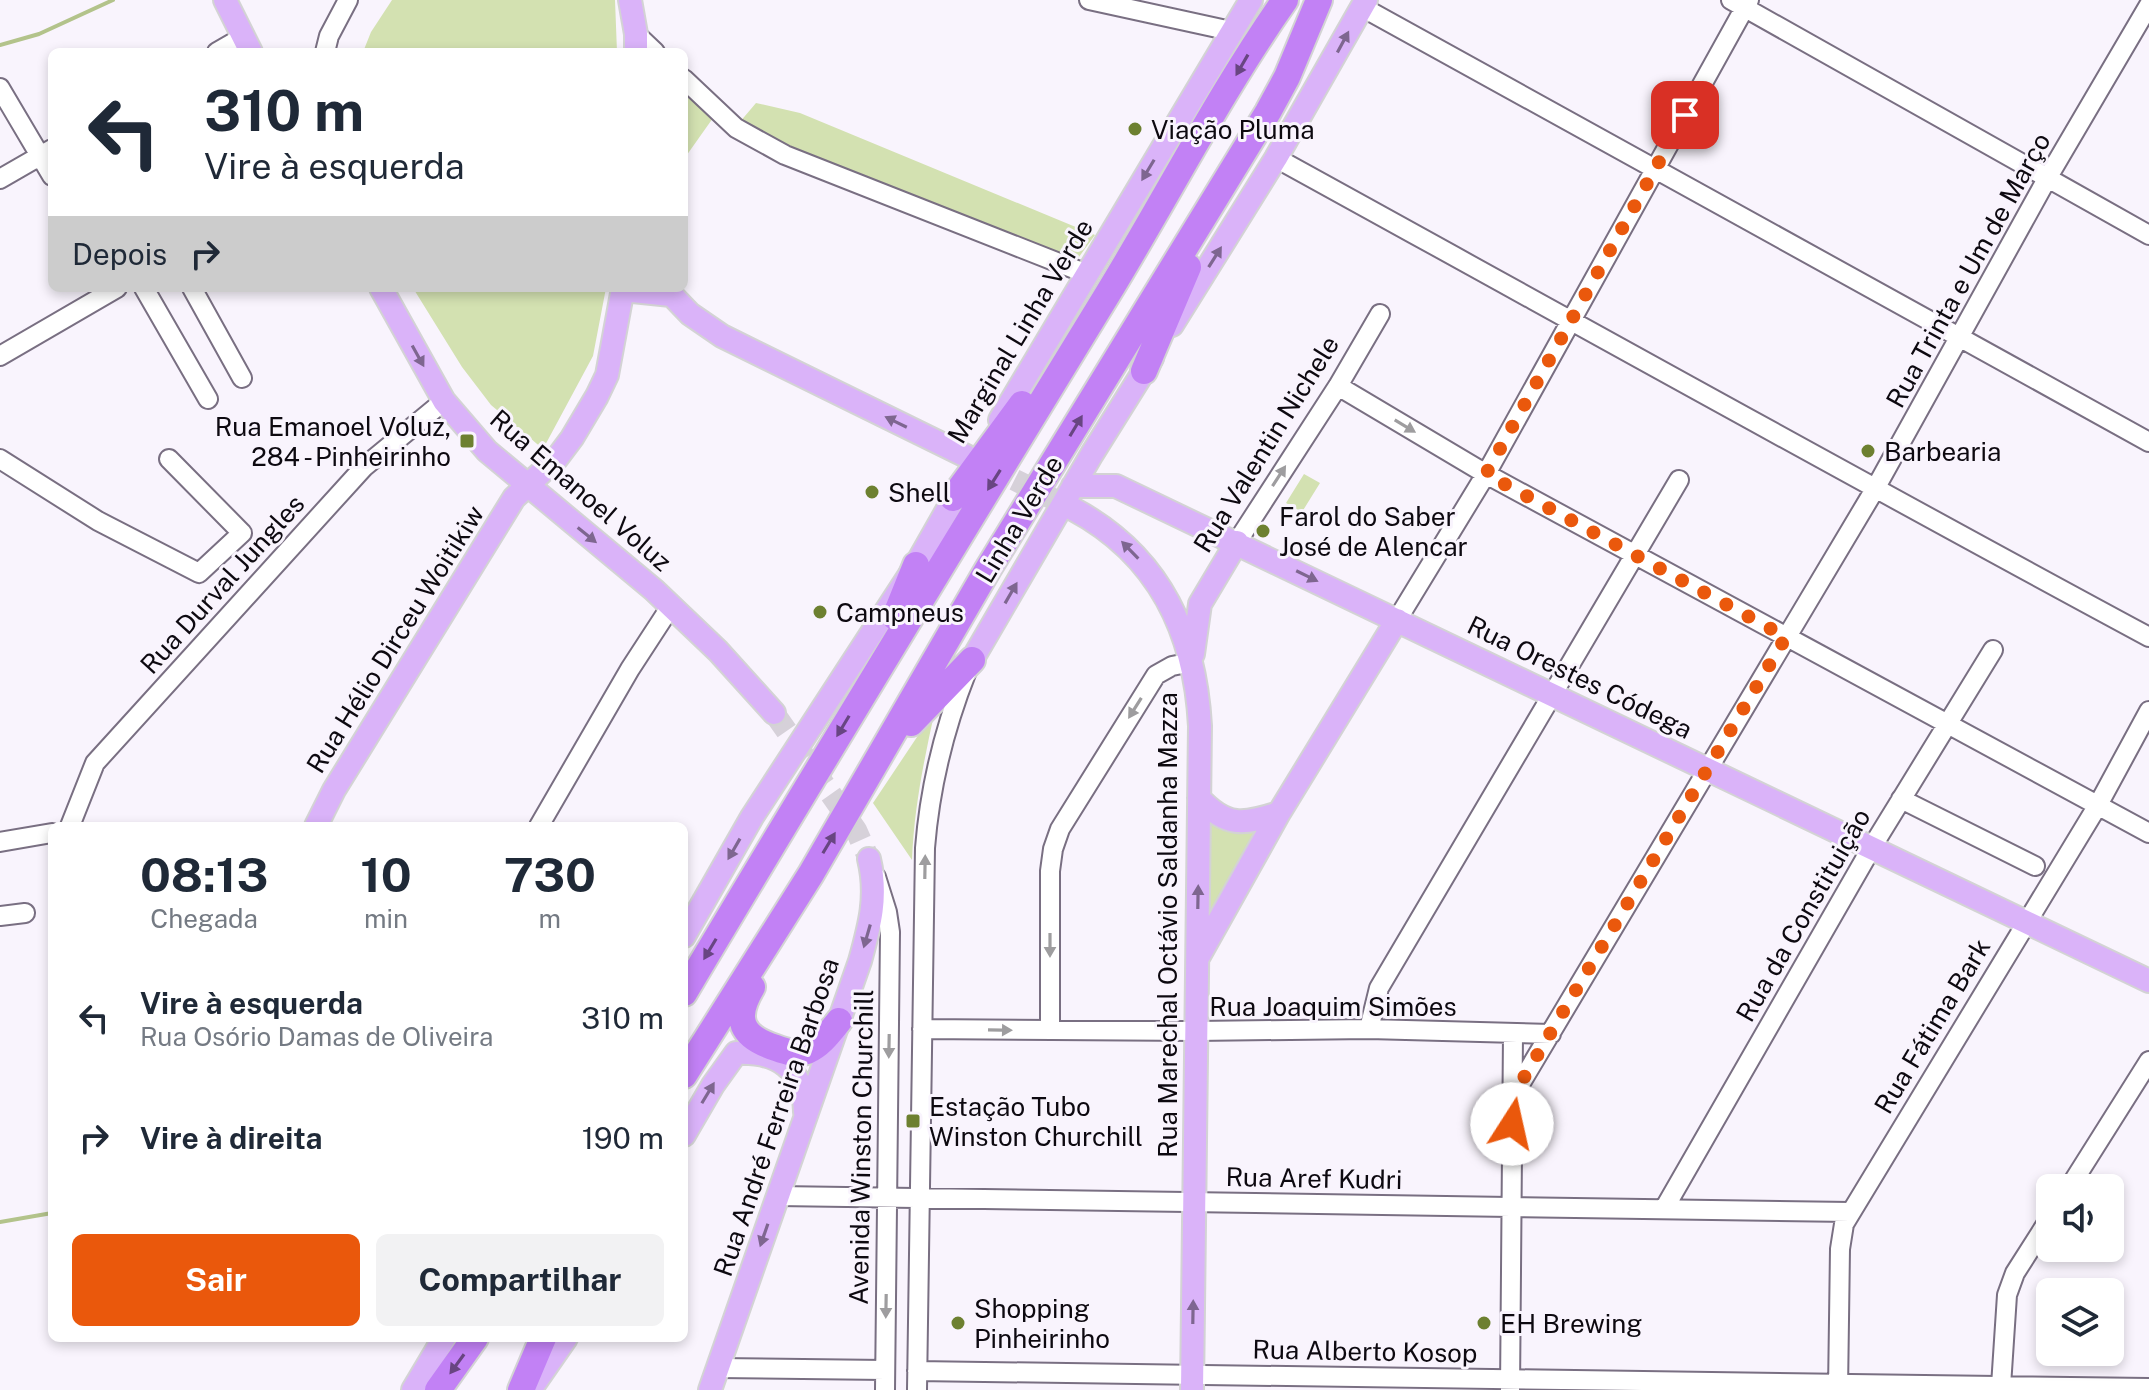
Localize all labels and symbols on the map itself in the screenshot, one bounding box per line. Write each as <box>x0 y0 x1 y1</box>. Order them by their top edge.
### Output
one-way arrow <box>1336 30 1350 53</box>
one-way arrow <box>1235 54 1249 76</box>
pin <box>1651 81 1719 149</box>
place label: Viação Pluma <box>1151 114 1315 145</box>
marker: Viação Pluma <box>1126 120 1144 138</box>
street label: Rua Trinta e Um de Março <box>1879 127 2057 413</box>
one-way arrow <box>1141 159 1155 181</box>
street label: Marginal Linha Verde <box>941 213 1099 449</box>
one-way arrow <box>1207 246 1221 268</box>
street label: Rua Valentin Nichele <box>1187 330 1345 558</box>
one-way arrow <box>411 345 425 367</box>
street label: Rua Emanoel Voluz <box>484 403 678 577</box>
place label: Rua Emanoel Voluz, 284 - Pinheirinho <box>215 411 451 472</box>
one-way arrow <box>885 415 908 429</box>
one-way arrow <box>1068 415 1082 437</box>
one-way arrow <box>1394 419 1416 433</box>
marker: Rua Emanoel Voluz, 284 - Pinheirinho <box>458 432 476 450</box>
place label: Barbearia <box>1884 436 2001 467</box>
marker: Barbearia <box>1859 442 1877 460</box>
street label: Linha Verde <box>969 450 1069 588</box>
one-way arrow <box>1271 466 1286 487</box>
one-way arrow <box>987 469 1001 491</box>
place label: Shell <box>888 477 951 508</box>
marker: Shell <box>863 483 881 501</box>
street label: Rua Durval Jungles <box>134 488 310 680</box>
street label: Rua Hélio Dirceu Woitikiw <box>300 500 490 778</box>
place label: Farol do Saber José de Alencar <box>1279 501 1468 562</box>
marker: Farol do Saber José de Alencar <box>1254 522 1272 540</box>
one-way arrow <box>577 526 597 543</box>
one-way arrow <box>1121 541 1140 560</box>
one-way arrow <box>1295 569 1318 583</box>
one-way arrow <box>1004 582 1018 604</box>
place label: Campneus <box>836 597 964 628</box>
marker: Campneus <box>811 603 829 621</box>
street label: Rua Orestes Códega <box>1463 609 1697 745</box>
street label: Rua Marechal Octávio Saldanha Mazza <box>1152 692 1183 1158</box>
one-way arrow <box>1129 697 1143 719</box>
one-way arrow <box>837 715 851 737</box>
street label: Rua da Constituição <box>1729 803 1877 1027</box>
one-way arrow <box>822 832 836 854</box>
one-way arrow <box>727 838 741 860</box>
one-way arrow <box>919 854 931 879</box>
one-way arrow <box>1191 884 1204 909</box>
one-way arrow <box>860 925 873 949</box>
one-way arrow <box>1044 933 1056 958</box>
street label: Rua Fátima Bark <box>1868 933 1996 1119</box>
one-way arrow <box>703 938 717 960</box>
street label: Rua André Ferreira Barbosa <box>707 954 845 1280</box>
street label: Avenida Winston Churchill <box>843 989 879 1305</box>
street label: Rua Joaquim Simões <box>1209 991 1457 1022</box>
one-way arrow <box>988 1023 1013 1036</box>
one-way arrow <box>883 1034 895 1059</box>
one-way arrow <box>701 1082 715 1104</box>
position arrow <box>1470 1082 1554 1166</box>
place label: Estação Tubo Winston Churchill <box>929 1091 1143 1152</box>
marker: Estação Tubo Winston Churchill <box>904 1112 922 1130</box>
street label: Rua Aref Kudri <box>1225 1161 1403 1195</box>
one-way arrow <box>758 1223 770 1247</box>
place label: Shopping Pinheirinho <box>974 1293 1110 1354</box>
one-way arrow <box>879 1294 892 1319</box>
one-way arrow <box>1186 1299 1199 1324</box>
place label: EH Brewing <box>1500 1308 1643 1339</box>
marker: Shopping Pinheirinho <box>949 1314 967 1332</box>
marker: EH Brewing <box>1475 1314 1493 1332</box>
street label: Rua Alberto Kosop <box>1252 1334 1478 1368</box>
one-way arrow <box>450 1354 465 1375</box>

